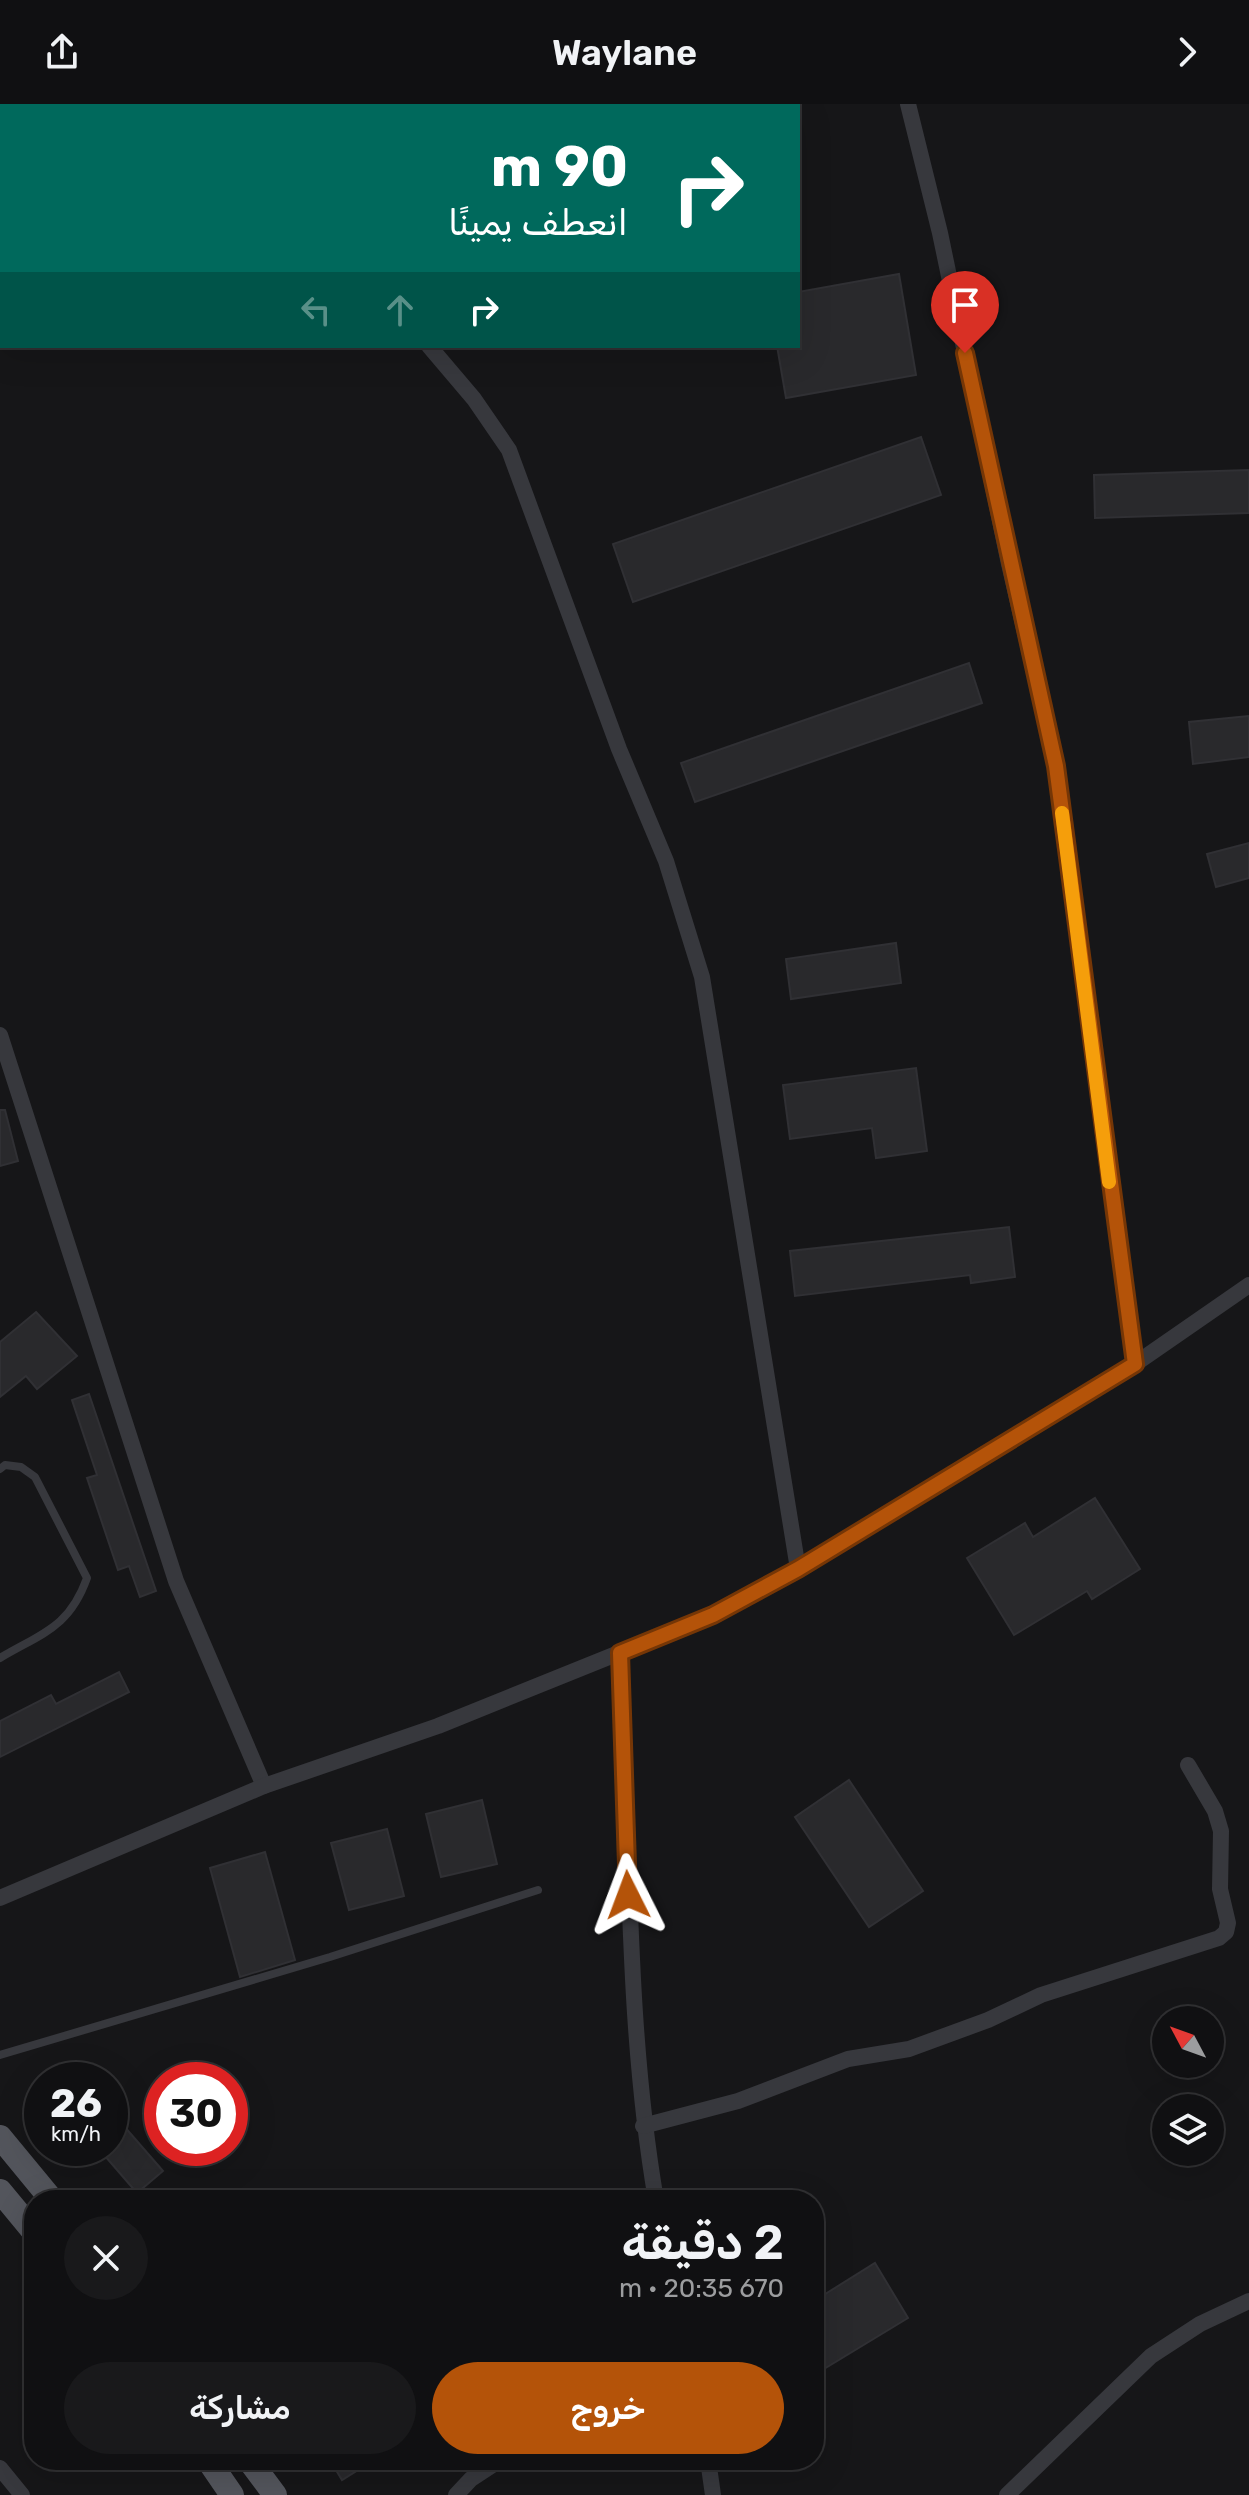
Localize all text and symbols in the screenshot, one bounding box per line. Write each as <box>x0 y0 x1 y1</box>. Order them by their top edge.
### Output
icon: share <box>40 30 84 74</box>
icon: forward <box>1165 30 1209 74</box>
text: Waylane <box>552 31 697 74</box>
text: 90 m <box>491 134 628 200</box>
icon: right <box>656 136 760 240</box>
text: انعطف يمينًا <box>448 201 628 244</box>
pin <box>931 271 999 353</box>
icon: arrive <box>943 283 987 327</box>
icon: left <box>294 288 338 332</box>
icon: ahead <box>378 288 422 332</box>
icon: right <box>462 288 506 332</box>
position arrow <box>586 1853 670 1937</box>
north arrow <box>1152 2006 1224 2078</box>
map controls <box>1152 2006 1224 2166</box>
speed limit sign: 30 <box>144 2062 248 2166</box>
text: 26 <box>50 2080 102 2127</box>
button: layers <box>1152 2094 1224 2166</box>
text: km/h <box>51 2122 101 2146</box>
text: 2 دقيقة <box>622 2214 784 2271</box>
button: close <box>64 2216 148 2300</box>
text: 670 m · 20:35 <box>619 2273 784 2304</box>
button: مشاركة <box>64 2362 416 2454</box>
button: خروج <box>432 2362 784 2454</box>

